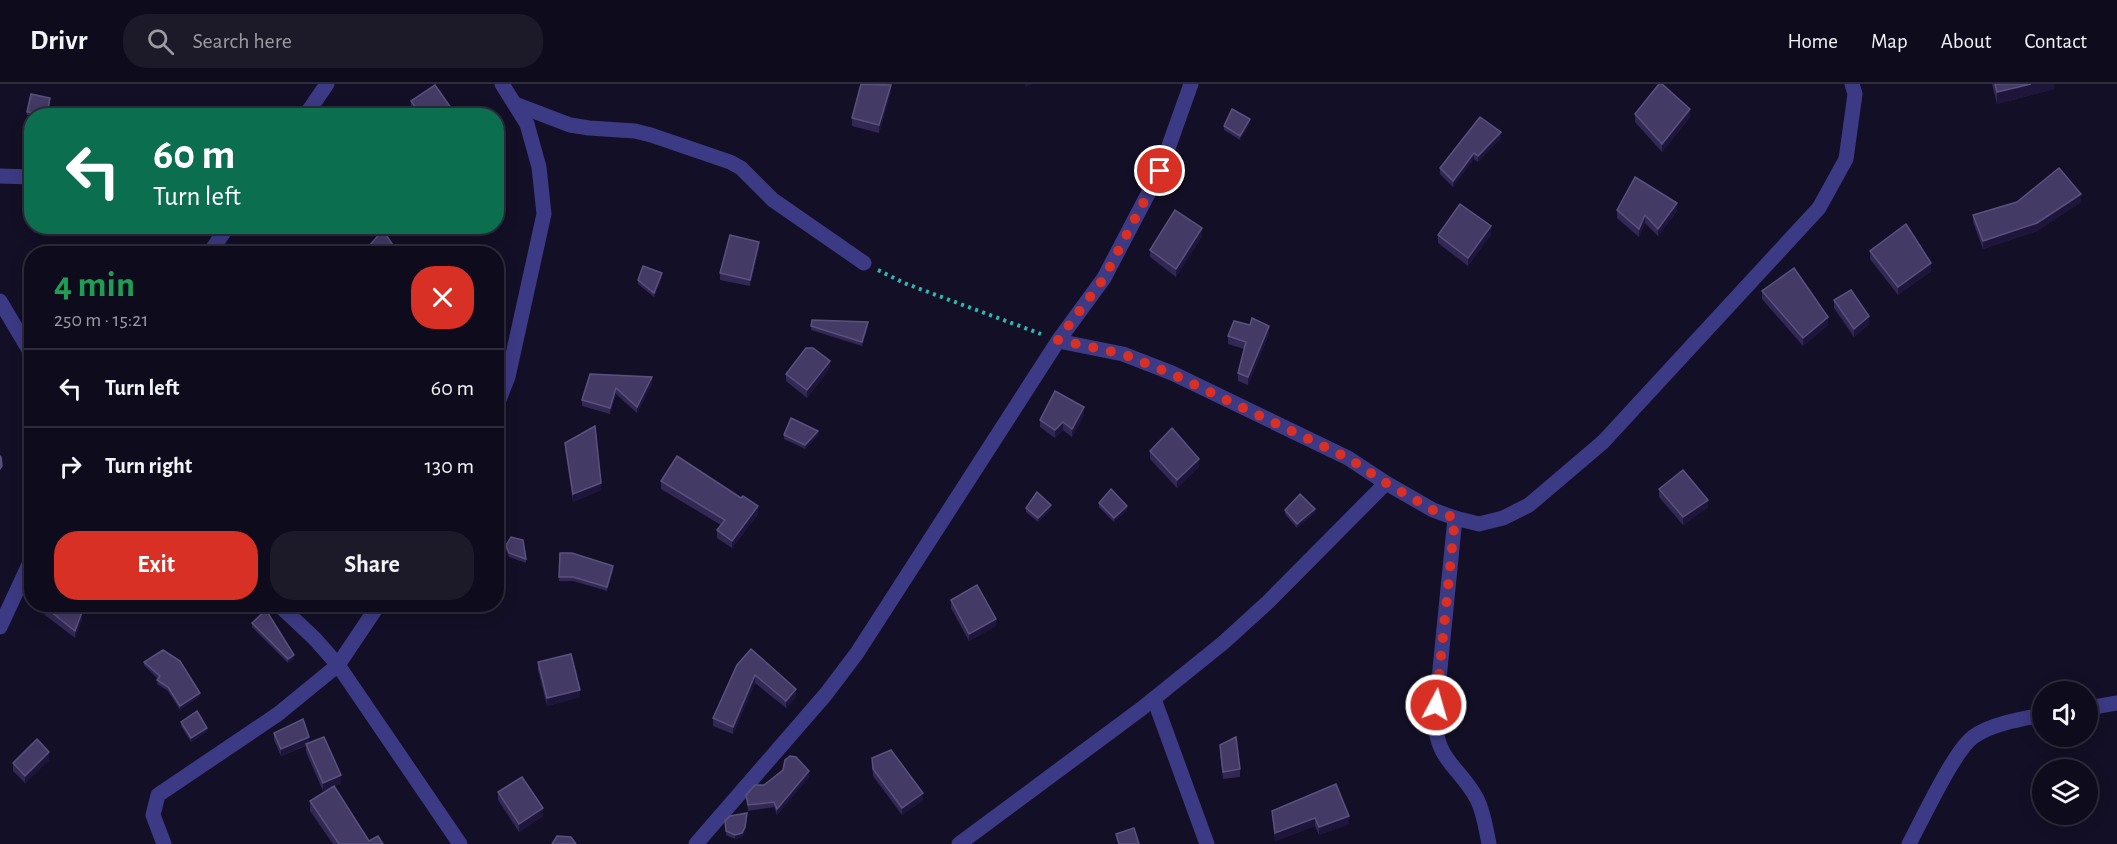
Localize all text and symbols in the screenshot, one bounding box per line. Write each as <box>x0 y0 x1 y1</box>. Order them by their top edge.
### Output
search box <box>123 14 543 68</box>
icon: search <box>144 25 177 58</box>
text: Drivr <box>30 27 87 55</box>
text: Search here <box>192 30 292 52</box>
text: Home <box>1787 31 1838 52</box>
text: Map <box>1871 31 1908 52</box>
text: About <box>1941 31 1991 52</box>
text: Contact <box>2024 31 2087 52</box>
icon: left <box>54 132 132 210</box>
text: 60 m <box>153 134 235 176</box>
pin <box>1134 145 1185 196</box>
icon: arrive <box>1143 154 1176 187</box>
text: Turn left <box>153 183 241 210</box>
button: close <box>411 266 474 329</box>
text: 4 min <box>54 267 135 303</box>
text: 250 m · 15:21 <box>54 310 148 330</box>
icon: left <box>54 372 87 405</box>
text: Turn left <box>105 377 179 399</box>
text: 60 m <box>431 377 474 399</box>
icon: right <box>54 450 87 483</box>
text: Turn right <box>105 455 192 477</box>
text: 130 m <box>425 455 474 477</box>
button: Exit <box>54 531 258 600</box>
button: Share <box>270 531 474 600</box>
position arrow <box>1404 673 1468 737</box>
map controls <box>2032 681 2098 825</box>
button: sound <box>2032 681 2098 747</box>
button: layers <box>2032 759 2098 825</box>

